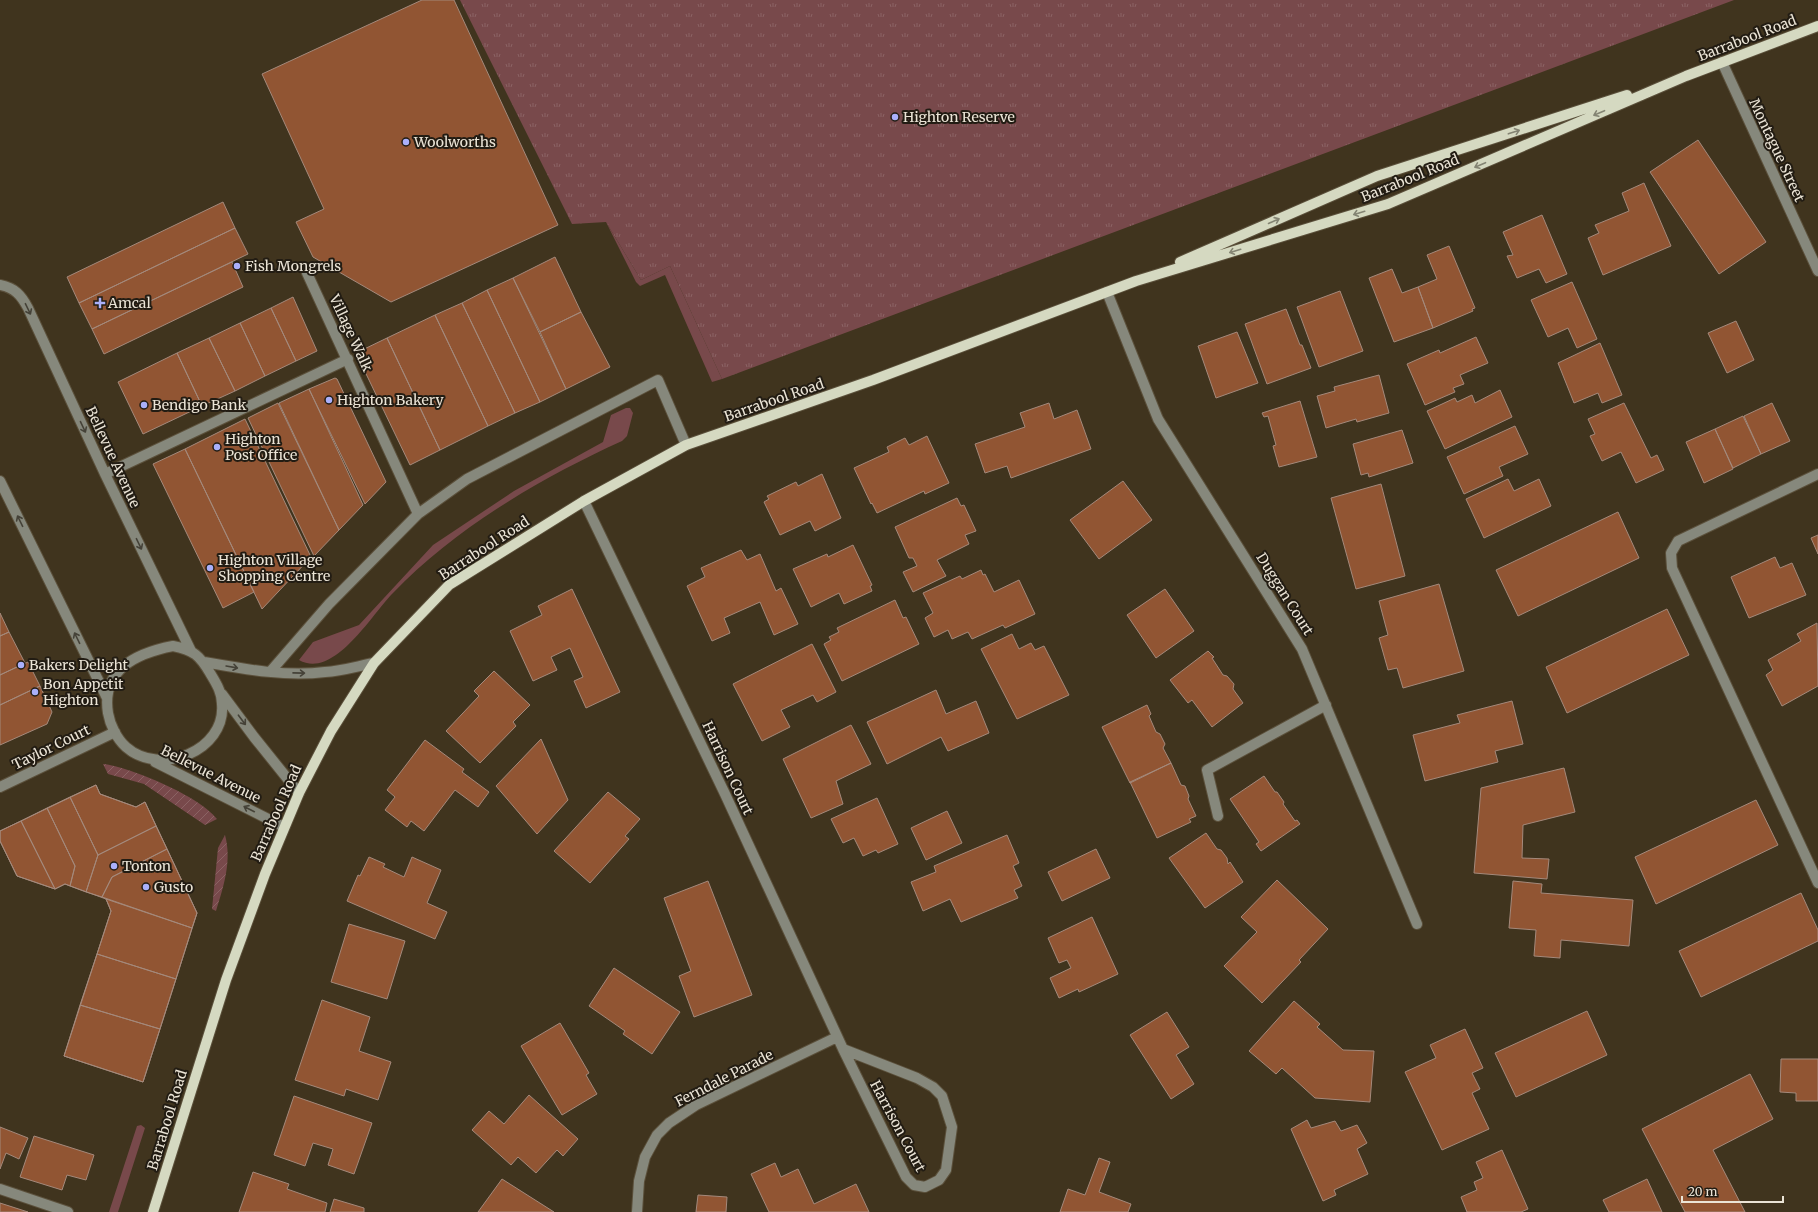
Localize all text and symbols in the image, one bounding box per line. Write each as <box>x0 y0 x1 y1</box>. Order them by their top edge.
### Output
street label: Barrabool Road <box>1695 11 1799 65</box>
street label: Montague Street <box>1745 95 1809 205</box>
place label: Highton Reserve <box>903 108 1015 126</box>
one-way arrow <box>1593 110 1605 117</box>
marker: Highton Reserve <box>890 112 900 122</box>
one-way arrow <box>1507 127 1519 135</box>
place label: Woolworths <box>413 133 496 151</box>
marker: Woolworths <box>401 137 411 147</box>
street label: Barrabool Road <box>1358 150 1462 206</box>
one-way arrow <box>1474 161 1486 169</box>
one-way arrow <box>1353 210 1366 217</box>
one-way arrow <box>1268 217 1280 224</box>
one-way arrow <box>1228 248 1241 255</box>
place label: Fish Mongrels <box>245 257 341 275</box>
marker: Fish Mongrels <box>232 261 242 271</box>
street label: Village Walk <box>325 291 377 375</box>
place label: Amcal <box>107 294 151 312</box>
marker: Amcal <box>95 298 105 308</box>
one-way arrow <box>25 302 32 314</box>
street label: Barrabool Road <box>722 374 827 425</box>
place label: Highton Bakery <box>337 391 444 409</box>
marker: Highton Bakery <box>324 395 334 405</box>
place label: Bendigo Bank <box>152 396 246 414</box>
marker: Bendigo Bank <box>139 400 149 410</box>
street label: Bellevue Avenue <box>82 403 144 511</box>
one-way arrow <box>80 420 87 432</box>
place label: Highton Post Office <box>225 430 297 464</box>
marker: Highton Post Office <box>212 442 222 452</box>
street label: Barrabool Road <box>435 512 533 584</box>
one-way arrow <box>16 516 23 528</box>
one-way arrow <box>136 538 143 550</box>
street label: Duggan Court <box>1252 549 1318 639</box>
place label: Highton Village Shopping Centre <box>218 551 330 585</box>
marker: Highton Village Shopping Centre <box>205 563 215 573</box>
one-way arrow <box>73 632 80 644</box>
place label: Bakers Delight <box>29 656 129 674</box>
marker: Bakers Delight <box>16 660 26 670</box>
one-way arrow <box>225 663 238 671</box>
one-way arrow <box>292 670 305 677</box>
place label: Bon Appetit Highton <box>43 675 124 709</box>
marker: Bon Appetit Highton <box>30 687 40 697</box>
one-way arrow <box>237 715 246 726</box>
street label: Harrison Court <box>698 718 758 818</box>
street label: Taylor Court <box>9 720 93 774</box>
street label: Bellevue Avenue <box>158 741 264 807</box>
street label: Barrabool Road <box>247 761 306 864</box>
one-way arrow <box>243 805 255 812</box>
place label: Tonton <box>122 857 171 875</box>
marker: Tonton <box>109 861 119 871</box>
place label: Gusto <box>154 878 193 896</box>
marker: Gusto <box>141 882 151 892</box>
street label: Ferndale Parade <box>672 1045 776 1111</box>
street label: Barrabool Road <box>143 1067 191 1172</box>
street label: Harrison Court <box>866 1077 930 1175</box>
scale bar <box>1682 1178 1783 1204</box>
text: 20 m <box>1688 1184 1717 1199</box>

